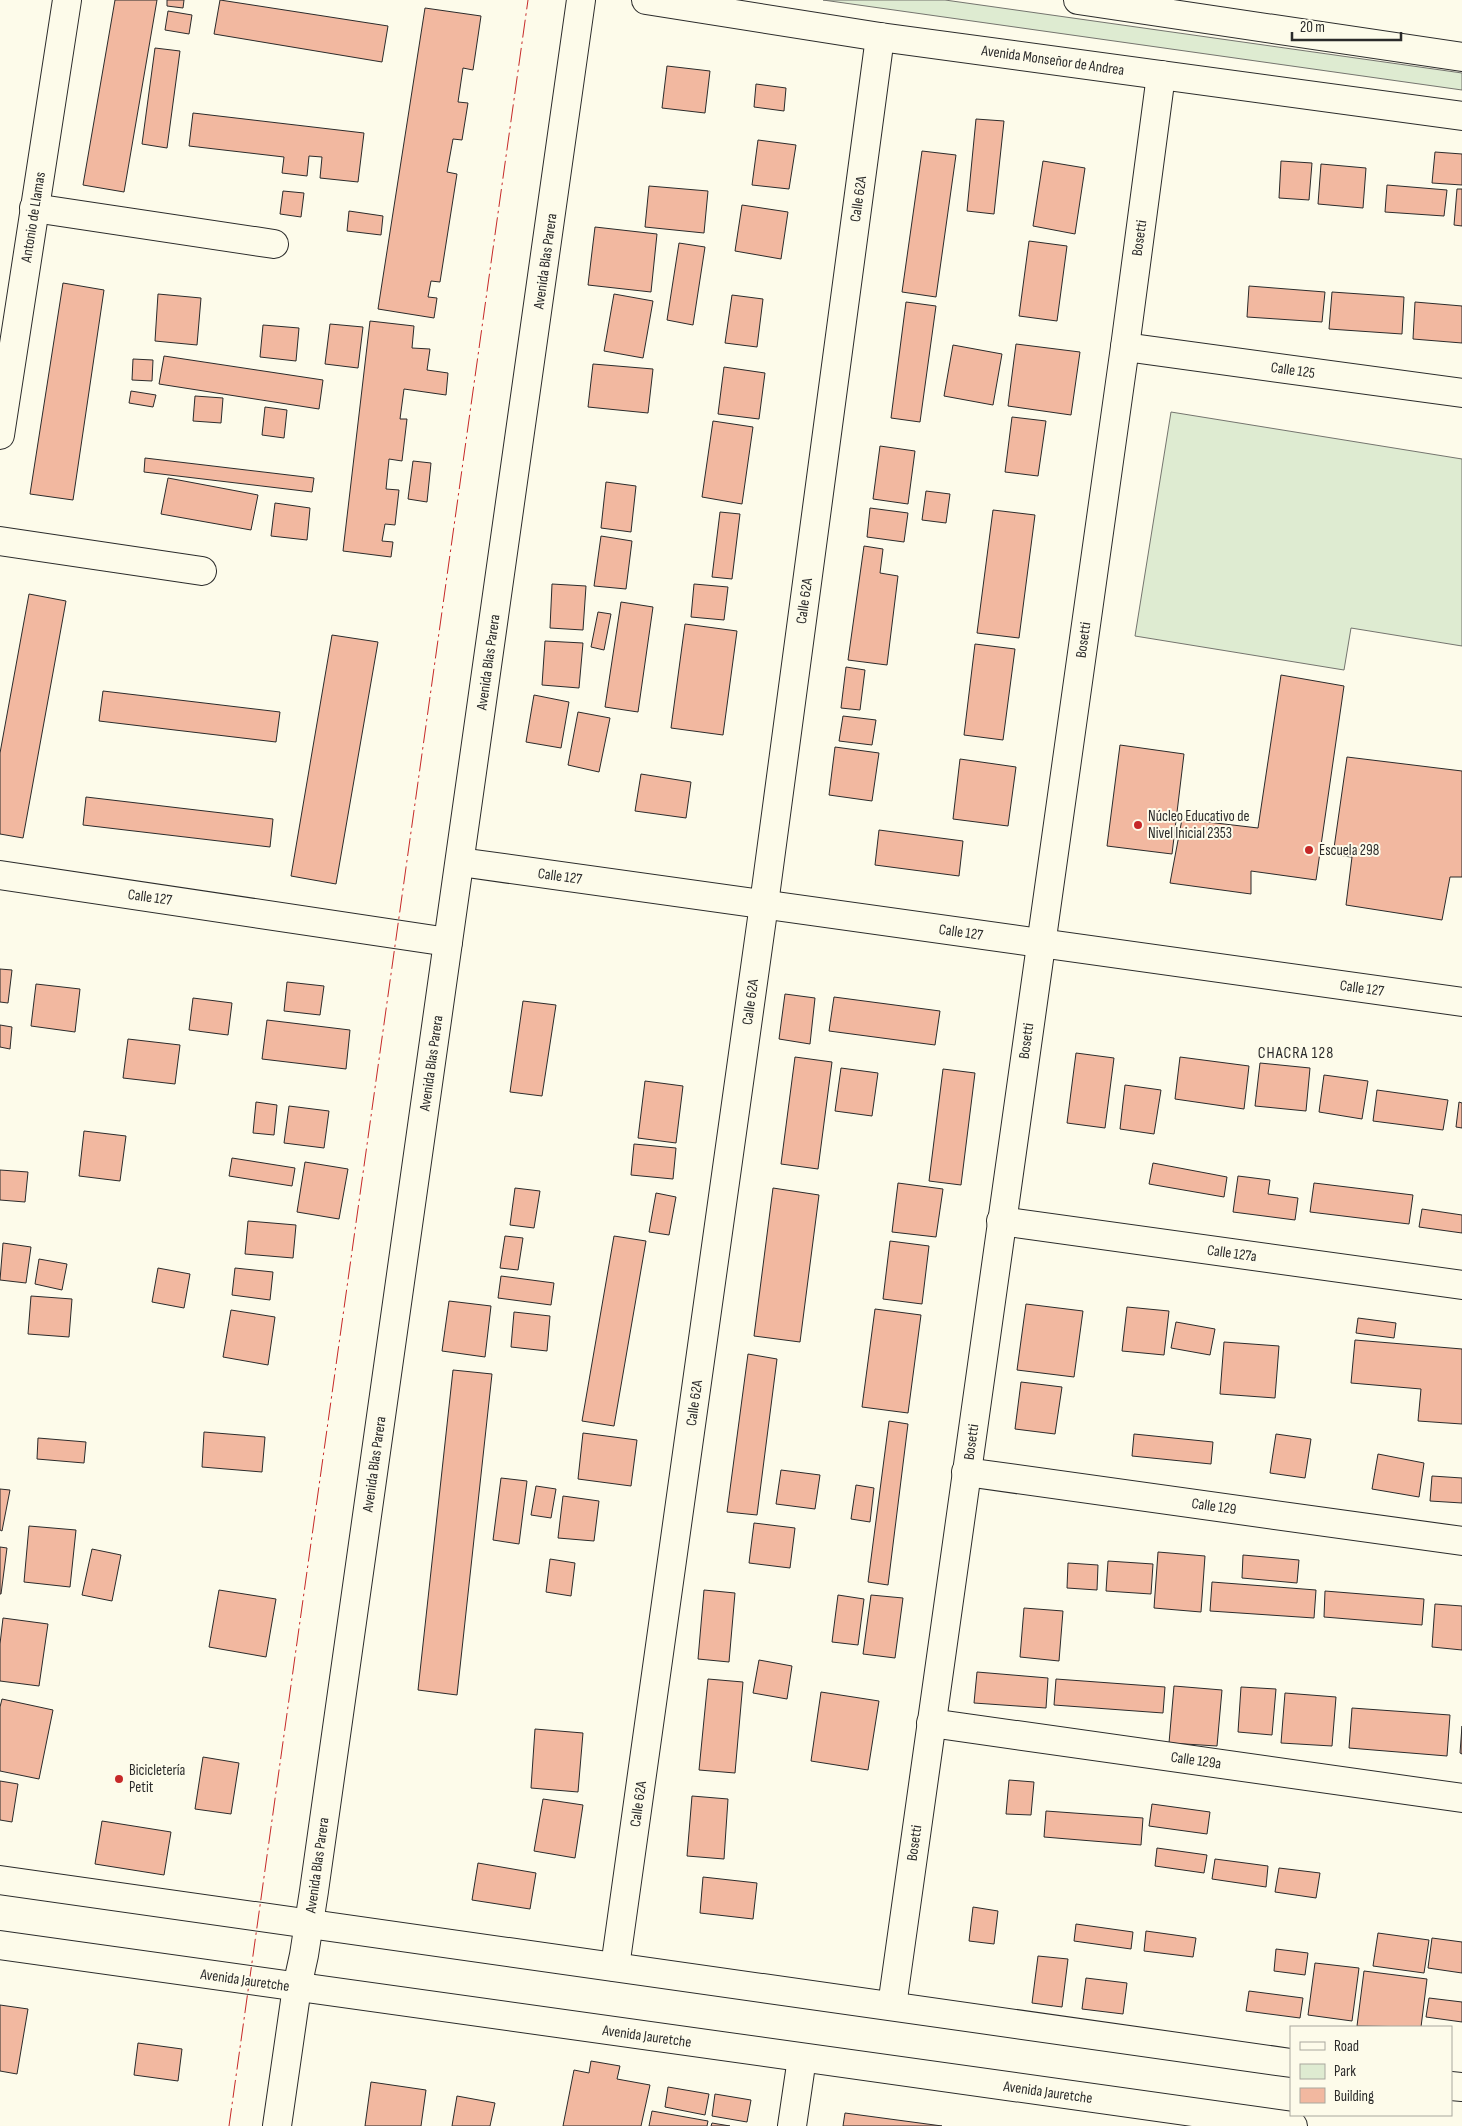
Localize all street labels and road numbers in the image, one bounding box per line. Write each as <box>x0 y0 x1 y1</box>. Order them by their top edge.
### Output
street label: Avenida Monseñor de Andrea <box>979 41 1126 80</box>
street label: Antonio de Llamas <box>17 170 50 265</box>
street label: Calle 62A <box>846 174 871 223</box>
street label: Avenida Blas Parera <box>529 212 562 311</box>
street label: Bosetti <box>1128 219 1151 257</box>
street label: Calle 125 <box>1270 358 1316 383</box>
street label: Calle 62A <box>792 576 817 625</box>
street label: Avenida Blas Parera <box>472 613 505 712</box>
street label: Bosetti <box>1072 621 1095 659</box>
street label: Calle 127 <box>537 864 583 889</box>
street label: Calle 127 <box>127 885 173 910</box>
street label: Calle 127 <box>938 920 984 945</box>
street label: Calle 127 <box>1339 976 1385 1001</box>
street label: Calle 62A <box>738 977 763 1026</box>
street label: Avenida Blas Parera <box>415 1014 448 1113</box>
street label: Bosetti <box>1015 1022 1038 1060</box>
street label: Calle 127a <box>1206 1241 1258 1266</box>
street label: Calle 62A <box>682 1378 707 1427</box>
street label: Avenida Blas Parera <box>358 1415 391 1514</box>
street label: Bosetti <box>960 1423 983 1461</box>
street label: Calle 129 <box>1190 1494 1238 1519</box>
street label: Calle 129a <box>1169 1748 1223 1773</box>
street label: Calle 62A <box>626 1779 651 1828</box>
street label: Avenida Blas Parera <box>301 1816 334 1915</box>
street label: Bosetti <box>903 1824 926 1862</box>
street label: Avenida Jauretche <box>198 1965 291 1996</box>
street label: Avenida Jauretche <box>600 2021 693 2052</box>
street label: Avenida Jauretche <box>1001 2077 1094 2108</box>

